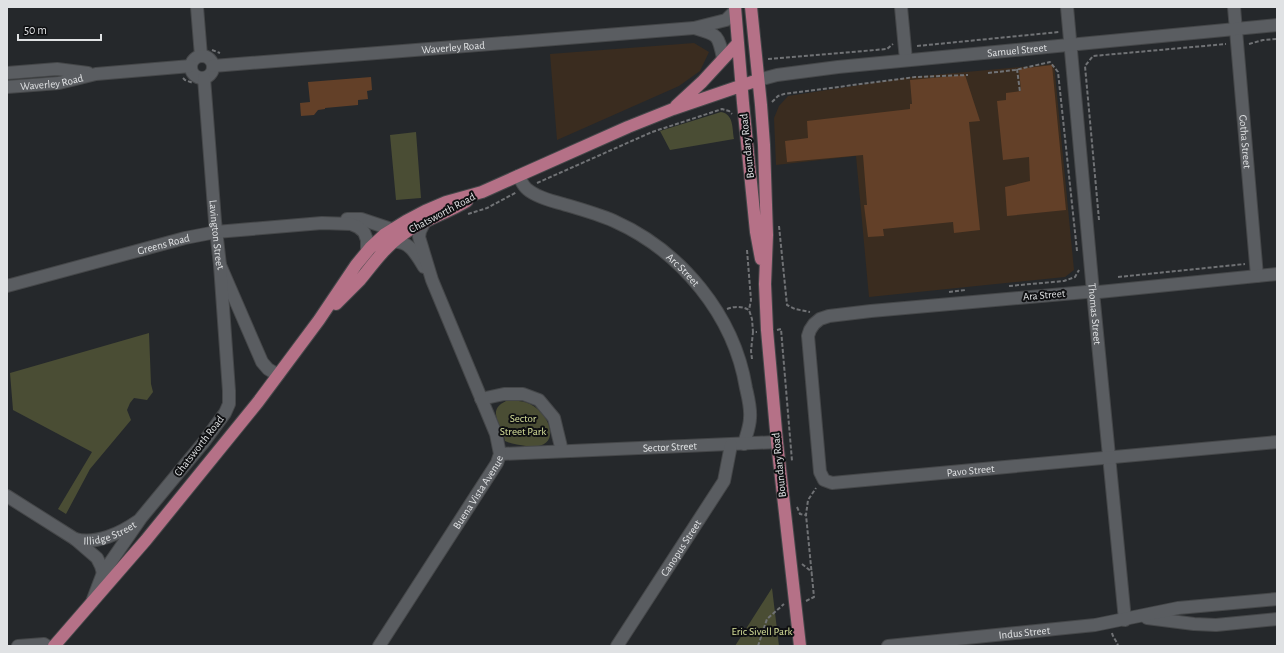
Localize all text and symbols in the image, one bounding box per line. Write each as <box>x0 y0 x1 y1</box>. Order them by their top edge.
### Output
scale bar <box>18 16 101 42</box>
text: 50 m <box>24 24 47 36</box>
street label: Waverley Road <box>421 39 486 55</box>
street label: Samuel Street <box>987 41 1048 58</box>
street label: Waverley Road <box>20 72 85 91</box>
street label: Boundary Road <box>738 113 756 179</box>
street label: Gotha Street <box>1238 114 1253 169</box>
street label: Chatsworth Road <box>407 191 477 235</box>
street label: Lavington Street <box>208 199 227 272</box>
street label: Greens Road <box>136 232 191 256</box>
street label: Arc Street <box>665 251 702 289</box>
street label: Thomas Street <box>1087 282 1104 346</box>
street label: Ara Street <box>1022 288 1066 302</box>
park label: Sector Street Park <box>500 413 546 437</box>
street label: Chatsworth Road <box>172 414 226 478</box>
street label: Boundary Road <box>770 432 788 498</box>
street label: Sector Street <box>642 440 698 453</box>
street label: Buena Vista Avenue <box>451 454 505 531</box>
street label: Pavo Street <box>946 463 995 478</box>
street label: Canopus Street <box>658 517 703 578</box>
street label: Illidge Street <box>83 518 138 546</box>
street label: Indus Street <box>998 624 1051 640</box>
park label: Eric Sivell Park <box>731 626 793 637</box>

